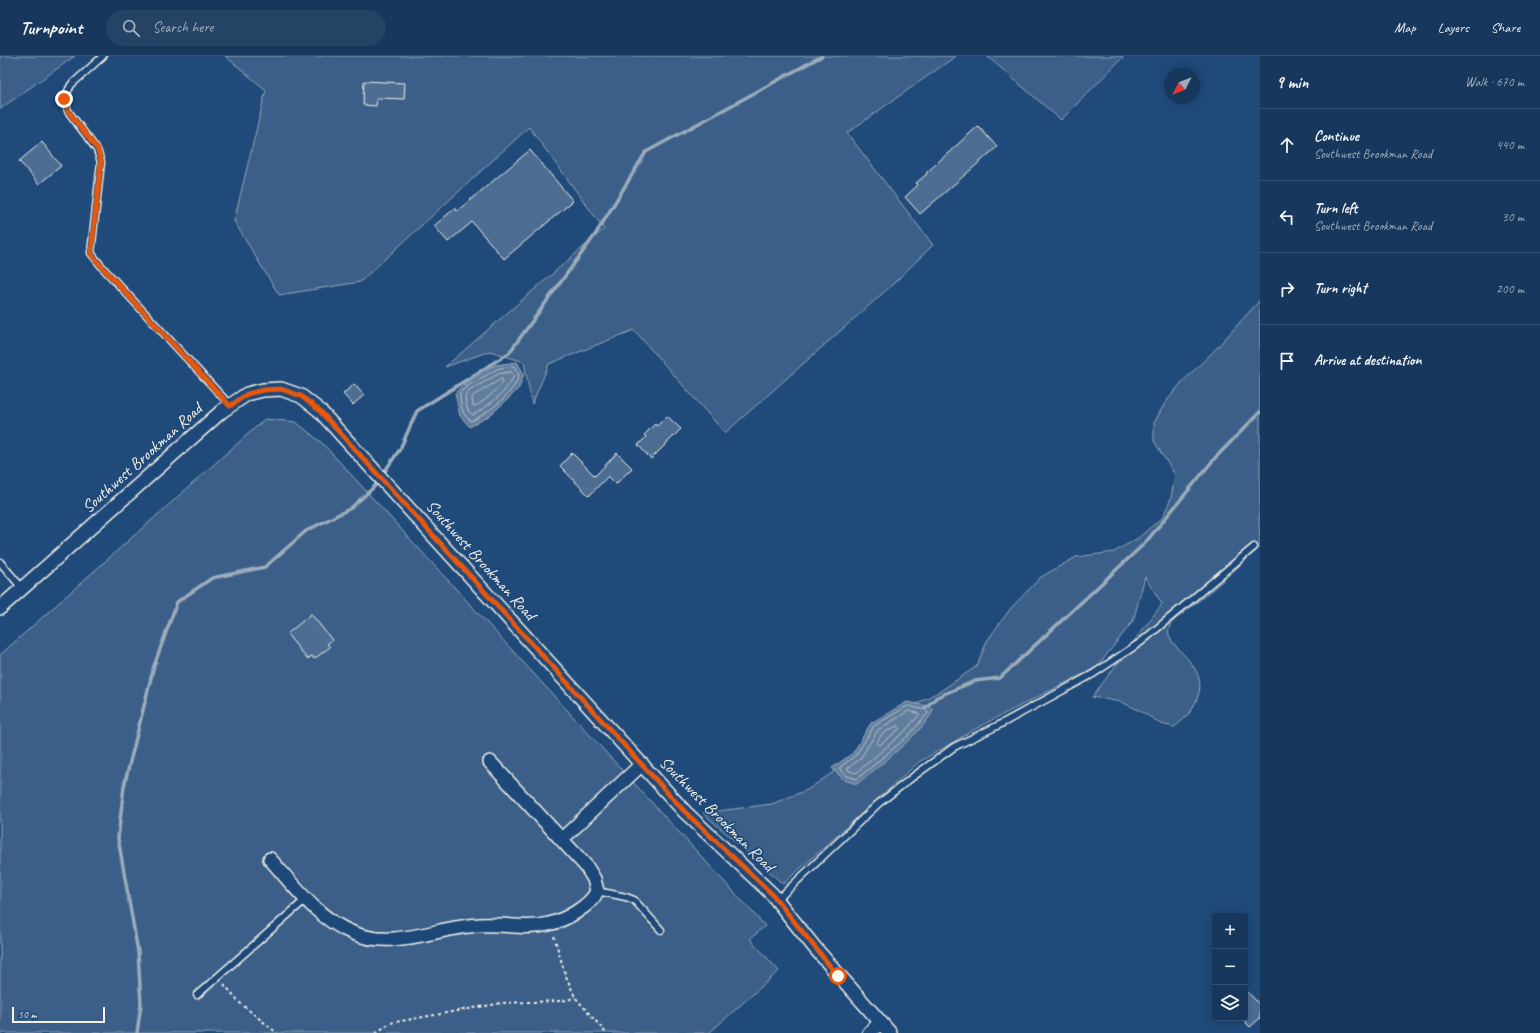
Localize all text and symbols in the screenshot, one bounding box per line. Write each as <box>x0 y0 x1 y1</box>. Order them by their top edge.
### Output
search box <box>106 10 386 46</box>
text: Turnpoint <box>20 16 82 40</box>
icon: search <box>120 17 142 39</box>
text: Search here <box>152 18 214 37</box>
text: Map <box>1394 19 1416 36</box>
text: Layers <box>1438 19 1469 36</box>
text: Share <box>1491 19 1520 36</box>
north arrow <box>1164 68 1200 104</box>
text: 9 min <box>1276 72 1308 93</box>
text: Walk · 670 m <box>1465 74 1524 90</box>
route end <box>55 90 73 108</box>
text: Continue <box>1314 127 1359 146</box>
icon: ahead <box>1276 134 1298 156</box>
text: 440 m <box>1496 137 1524 153</box>
text: Southwest Brookman Road <box>1314 146 1432 162</box>
text: Turn left <box>1314 199 1357 218</box>
icon: left <box>1276 206 1298 228</box>
text: 30 m <box>1502 209 1524 225</box>
text: Southwest Brookman Road <box>1314 218 1432 234</box>
icon: right <box>1276 278 1298 300</box>
text: Turn right <box>1314 279 1367 298</box>
text: 200 m <box>1496 281 1524 297</box>
icon: arrive <box>1276 350 1298 372</box>
text: Arrive at destination <box>1314 351 1421 370</box>
street label: Southwest Brookman Road <box>78 397 208 517</box>
street label: Southwest Brookman Road <box>422 496 542 626</box>
street label: Southwest Brookman Road <box>655 752 781 878</box>
map controls <box>1212 913 1248 1021</box>
button: + <box>1212 913 1248 949</box>
button: − <box>1212 949 1248 985</box>
route start <box>829 967 847 985</box>
button: layers <box>1212 985 1248 1021</box>
scale bar <box>12 1005 105 1024</box>
text: 50 m <box>18 1007 37 1021</box>

